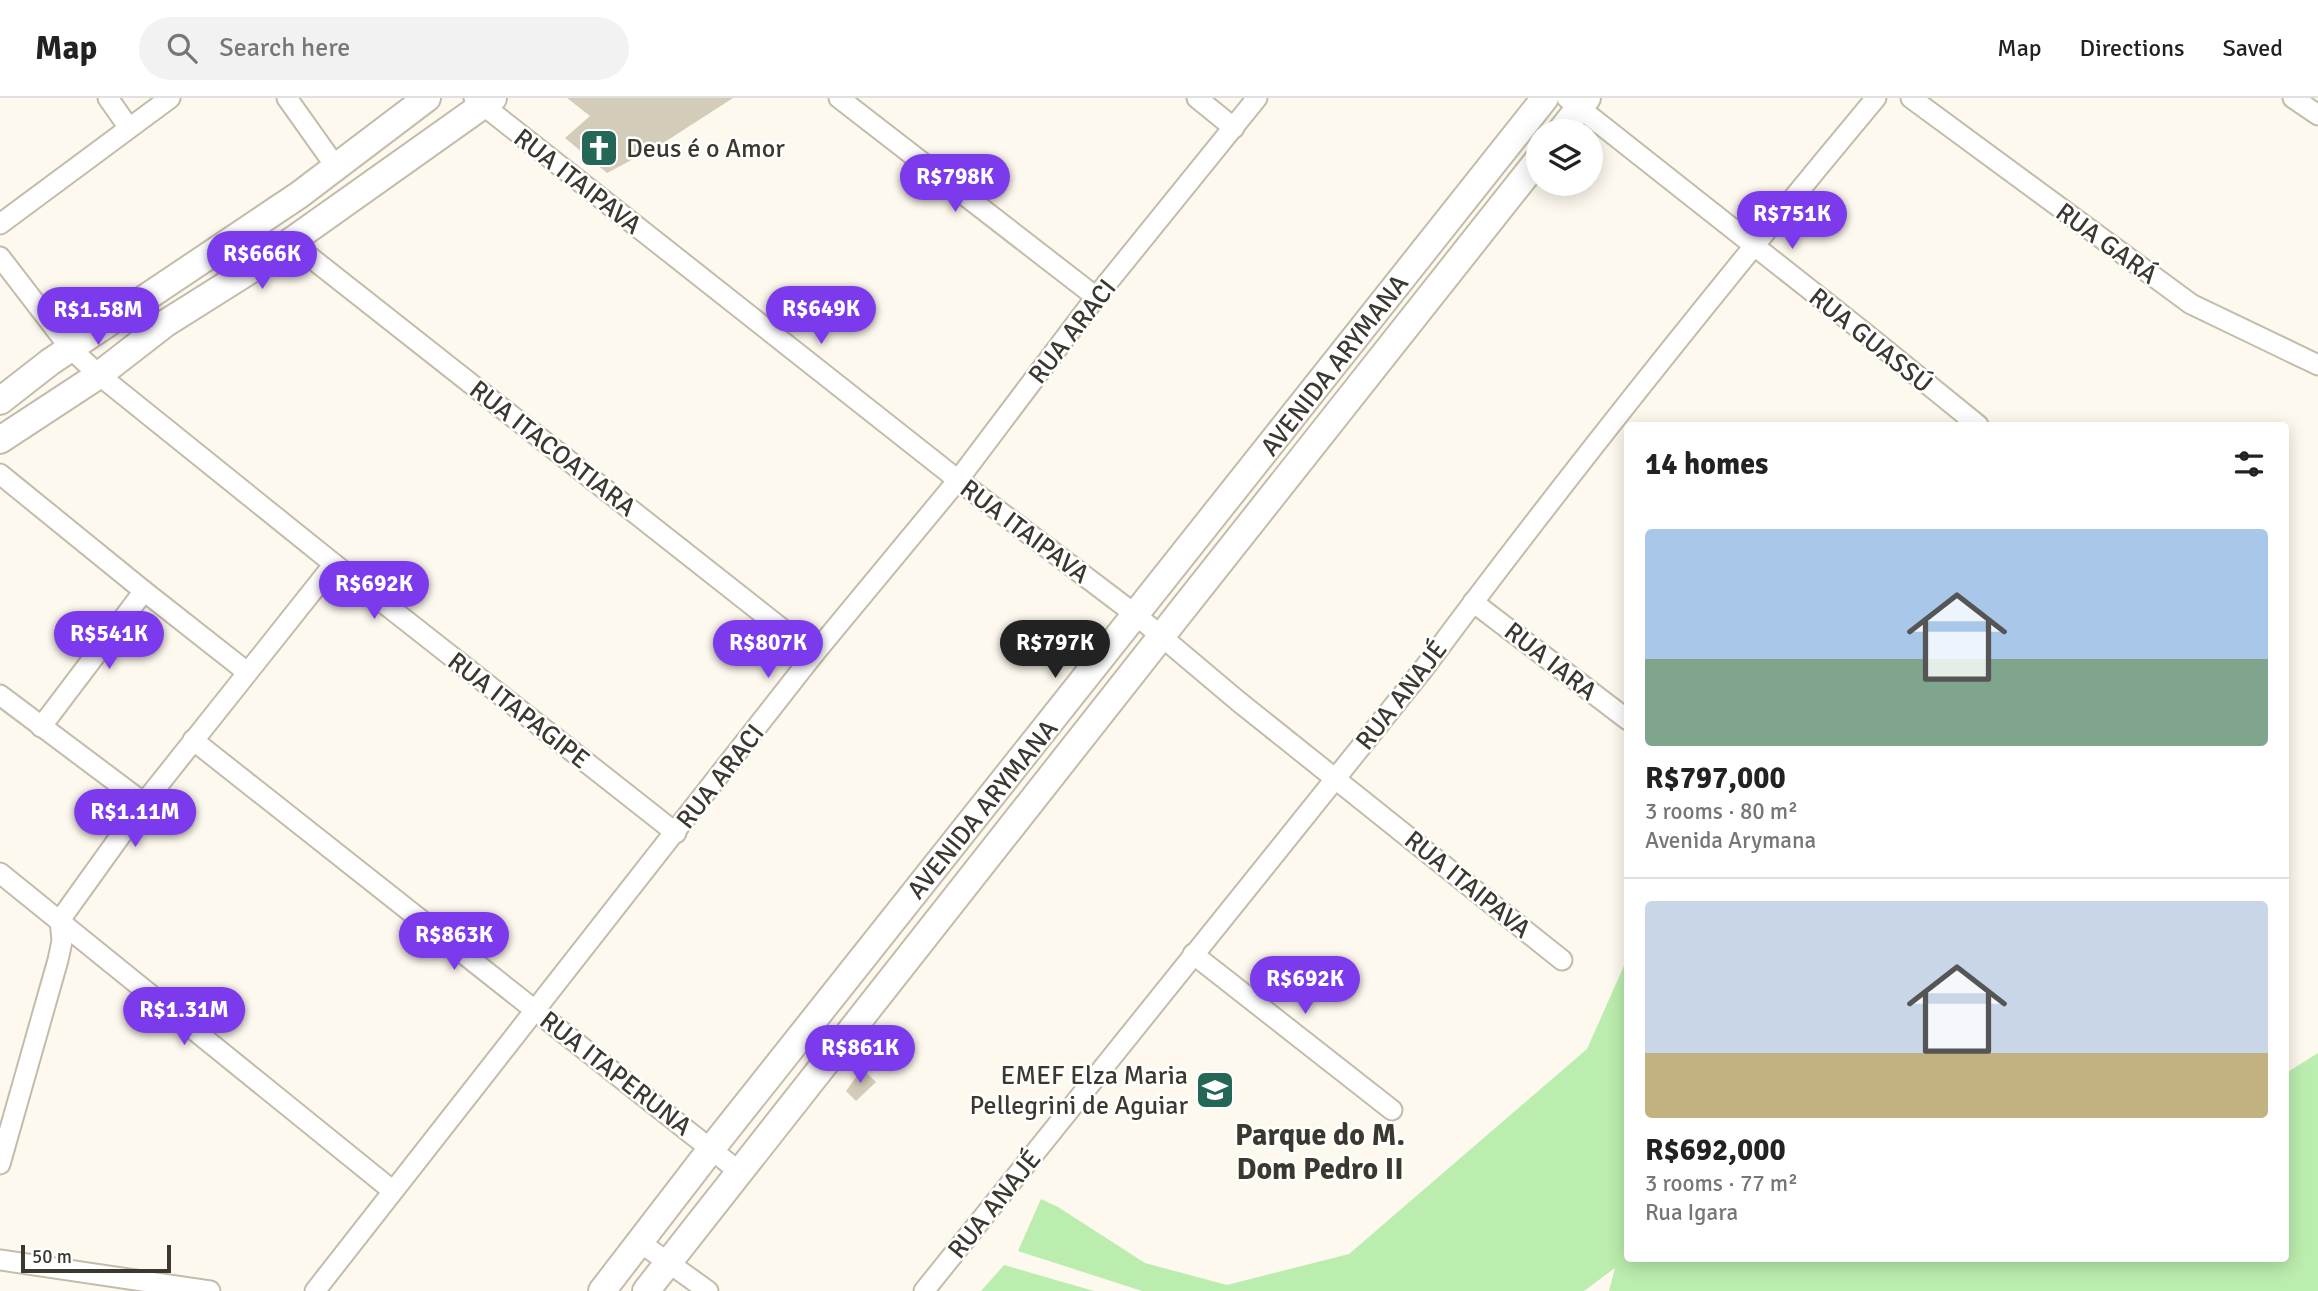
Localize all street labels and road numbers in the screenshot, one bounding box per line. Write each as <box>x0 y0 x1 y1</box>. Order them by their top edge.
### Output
street label: RUA ITAIPAVA <box>507 122 648 242</box>
street label: RUA GARÁ <box>2049 196 2164 291</box>
street label: AVENIDA ARYMANA <box>1254 268 1416 463</box>
street label: RUA ARACI <box>1022 273 1124 390</box>
street label: RUA GUASSÚ <box>1802 281 1939 400</box>
street label: RUA ITACOATIARA <box>463 374 642 524</box>
street label: RUA ITAIPAVA <box>954 473 1095 591</box>
street label: RUA IARA <box>1498 616 1603 708</box>
street label: RUA ANAJÉ <box>1349 634 1454 757</box>
street label: RUA ITAPAGIPE <box>441 646 596 776</box>
street label: AVENIDA ARYMANA <box>901 713 1065 906</box>
street label: RUA ARACI <box>670 718 772 835</box>
street label: RUA ITAIPAVA <box>1398 824 1537 946</box>
street label: RUA ITAPERUNA <box>533 1004 698 1143</box>
street label: RUA ANAJÉ <box>941 1144 1048 1265</box>

